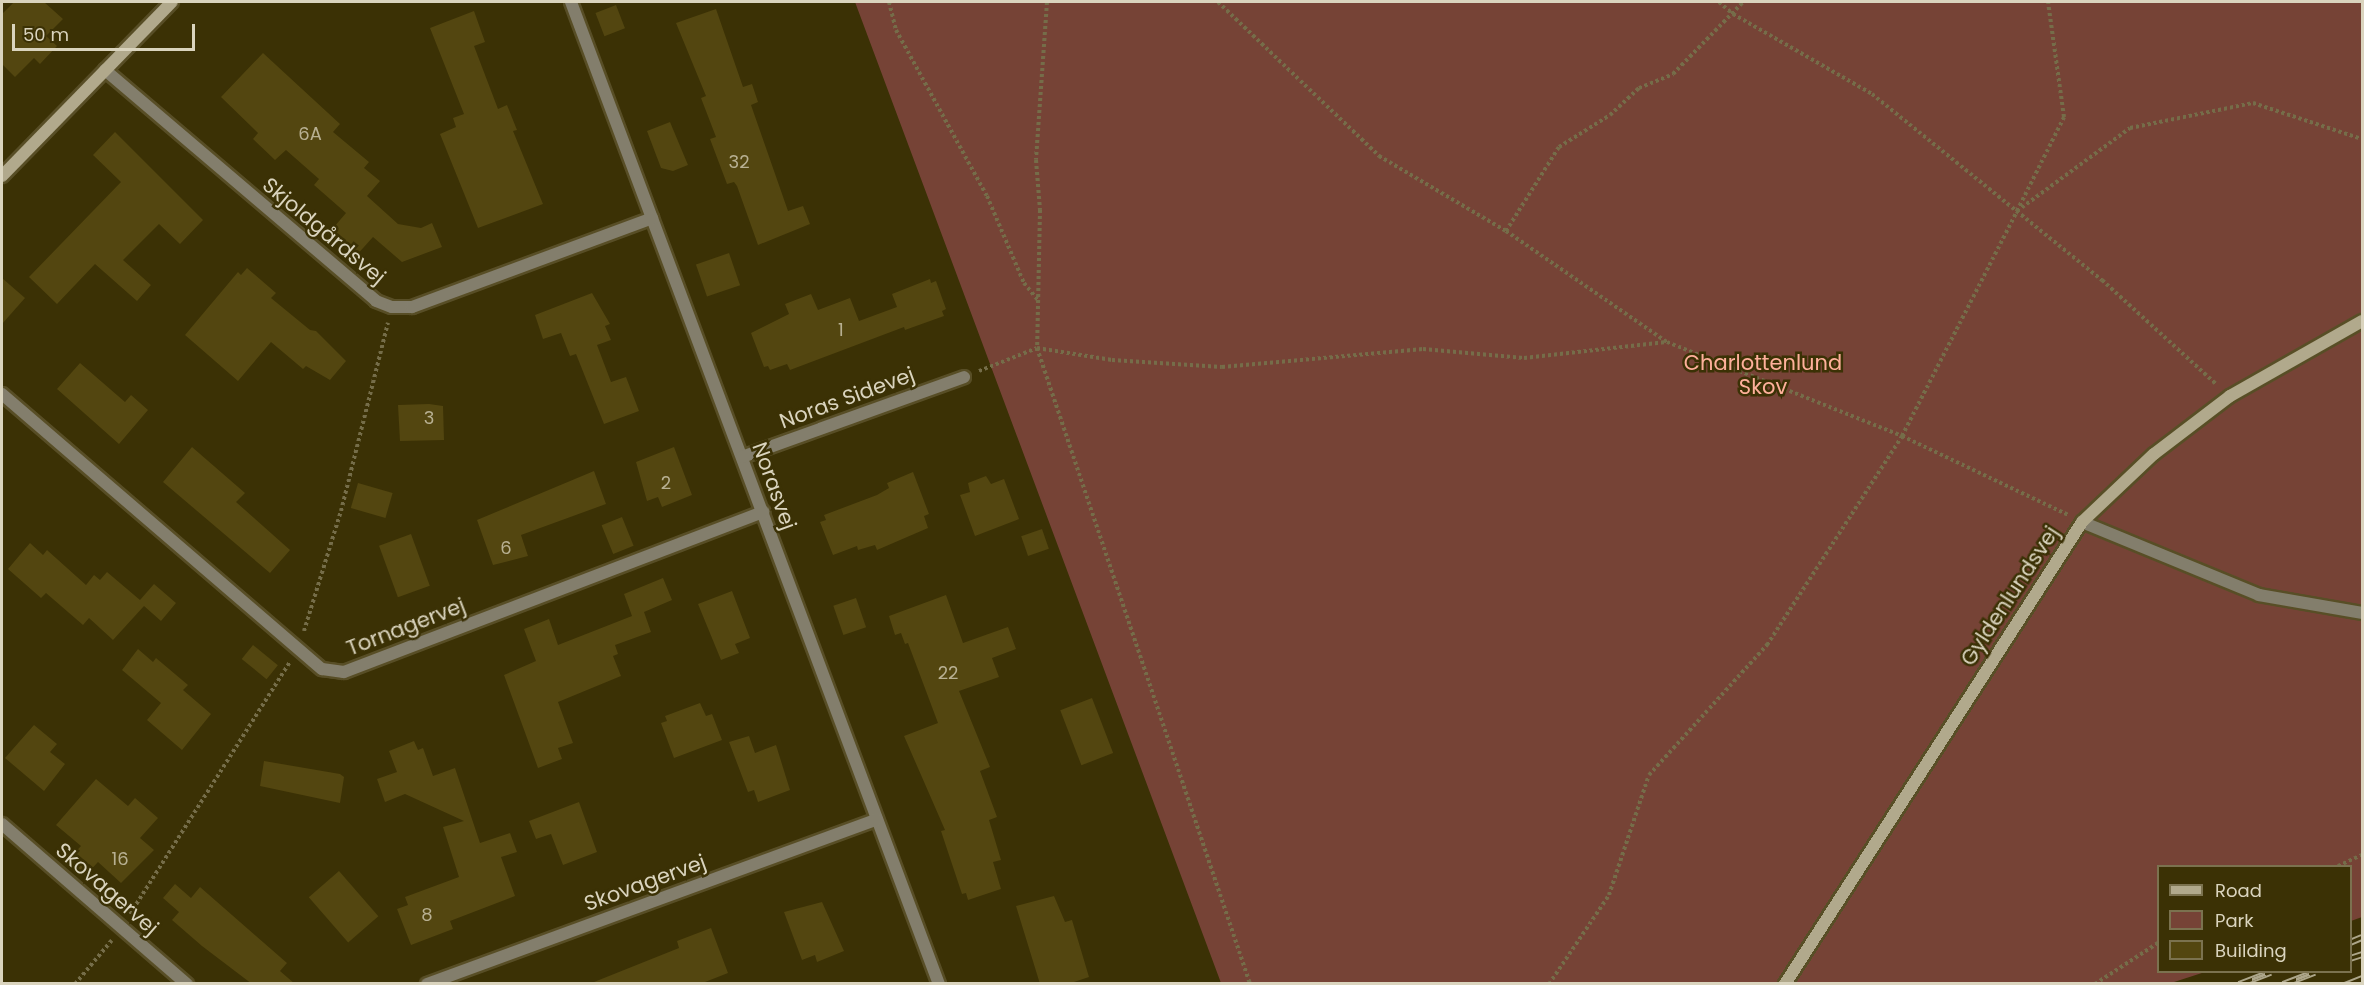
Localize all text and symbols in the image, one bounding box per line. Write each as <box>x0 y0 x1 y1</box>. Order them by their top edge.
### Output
scale bar <box>15 12 198 50</box>
text: 50 m <box>23 22 69 47</box>
house number: 6A <box>298 123 322 145</box>
house number: 32 <box>729 151 749 173</box>
street label: Skjoldgårdsvej <box>257 172 391 290</box>
house number: 1 <box>838 319 844 341</box>
park label: Charlottenlund Skov <box>1684 350 1842 400</box>
street label: Noras Sidevej <box>776 362 918 434</box>
house number: 3 <box>424 407 434 429</box>
street label: Norasvej <box>747 439 801 533</box>
house number: 2 <box>661 472 671 494</box>
street label: Gyldenlundsvej <box>1956 522 2064 670</box>
house number: 6 <box>500 537 512 559</box>
street label: Tornagervej <box>343 593 469 661</box>
house number: 22 <box>938 662 958 684</box>
street label: Skovagervej <box>51 838 163 940</box>
house number: 16 <box>111 848 129 870</box>
street label: Skovagervej <box>581 849 709 917</box>
legend <box>2157 865 2352 973</box>
text: Road <box>2215 878 2262 903</box>
house number: 8 <box>421 904 433 926</box>
text: Park <box>2215 908 2254 933</box>
text: Building <box>2215 938 2287 963</box>

